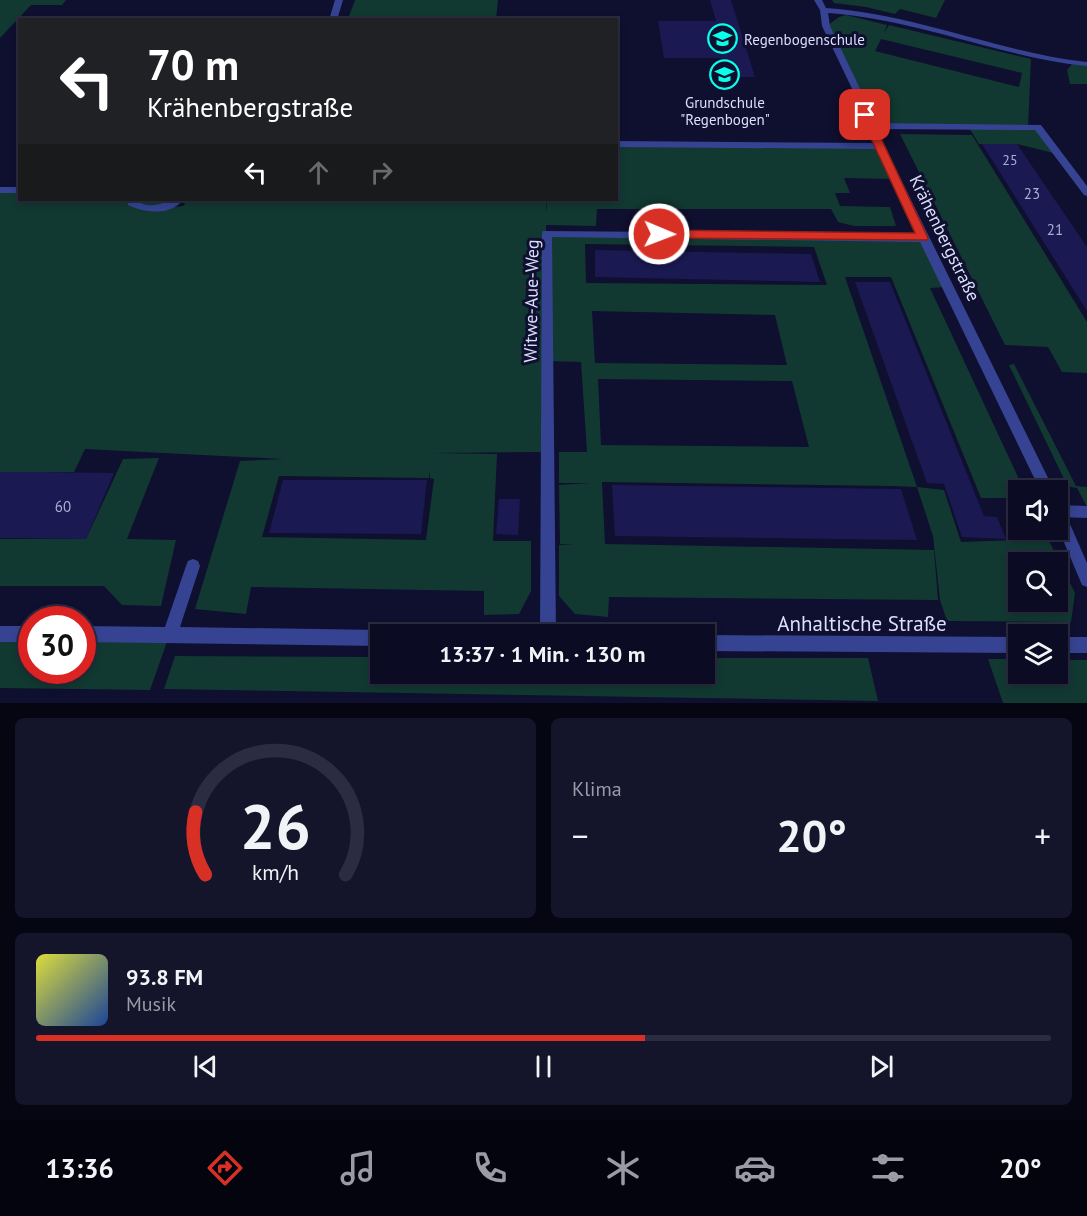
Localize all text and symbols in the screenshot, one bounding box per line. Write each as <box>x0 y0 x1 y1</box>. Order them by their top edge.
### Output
school or university icon: Regenbogenschule <box>707 23 739 55</box>
place label: Regenbogenschule <box>744 30 865 49</box>
text: 70 m <box>147 37 239 92</box>
icon: left <box>48 42 126 120</box>
school or university icon: Grundschule "Regenbogen" <box>709 59 741 91</box>
pin <box>839 89 890 140</box>
text: Krähenbergstraße <box>147 90 353 124</box>
place label: Grundschule "Regenbogen" <box>680 93 770 129</box>
icon: arrive <box>848 98 881 131</box>
house number: 25 <box>1002 151 1018 169</box>
icon: left <box>239 156 272 189</box>
icon: ahead <box>302 156 335 189</box>
icon: right <box>365 156 398 189</box>
street label: Krähenbergstraße <box>905 171 985 305</box>
house number: 23 <box>1024 184 1040 203</box>
position arrow <box>627 202 691 266</box>
house number: 21 <box>1047 220 1063 239</box>
street label: Witwe-Aue-Weg <box>518 239 544 363</box>
map controls <box>1008 480 1068 684</box>
button: sound <box>1008 480 1068 540</box>
house number: 60 <box>55 497 71 516</box>
button: search <box>1008 552 1068 612</box>
speed limit sign: 30 <box>18 606 96 684</box>
street label: Anhaltische Straße <box>777 610 947 637</box>
button: layers <box>1008 624 1068 684</box>
text: 13:37 · 1 Min. · 130 m <box>439 640 646 668</box>
text: Klima <box>572 776 622 802</box>
text: 26 <box>240 785 311 866</box>
text: 20° <box>776 806 847 864</box>
text: − <box>572 814 589 857</box>
text: + <box>1034 814 1051 857</box>
text: km/h <box>252 858 299 886</box>
text: 93.8 FM <box>126 963 203 991</box>
text: Musik <box>126 991 176 1017</box>
icon: previous <box>189 1050 222 1083</box>
icon: pause <box>527 1050 560 1083</box>
icon: next <box>865 1050 898 1083</box>
icon: directions <box>204 1147 246 1189</box>
icon: music <box>337 1147 379 1189</box>
icon: phone <box>469 1147 511 1189</box>
icon: climate <box>602 1147 644 1189</box>
icon: car <box>734 1147 776 1189</box>
icon: filters <box>867 1147 909 1189</box>
text: 13:36 <box>45 1151 114 1185</box>
text: 20° <box>999 1151 1042 1185</box>

